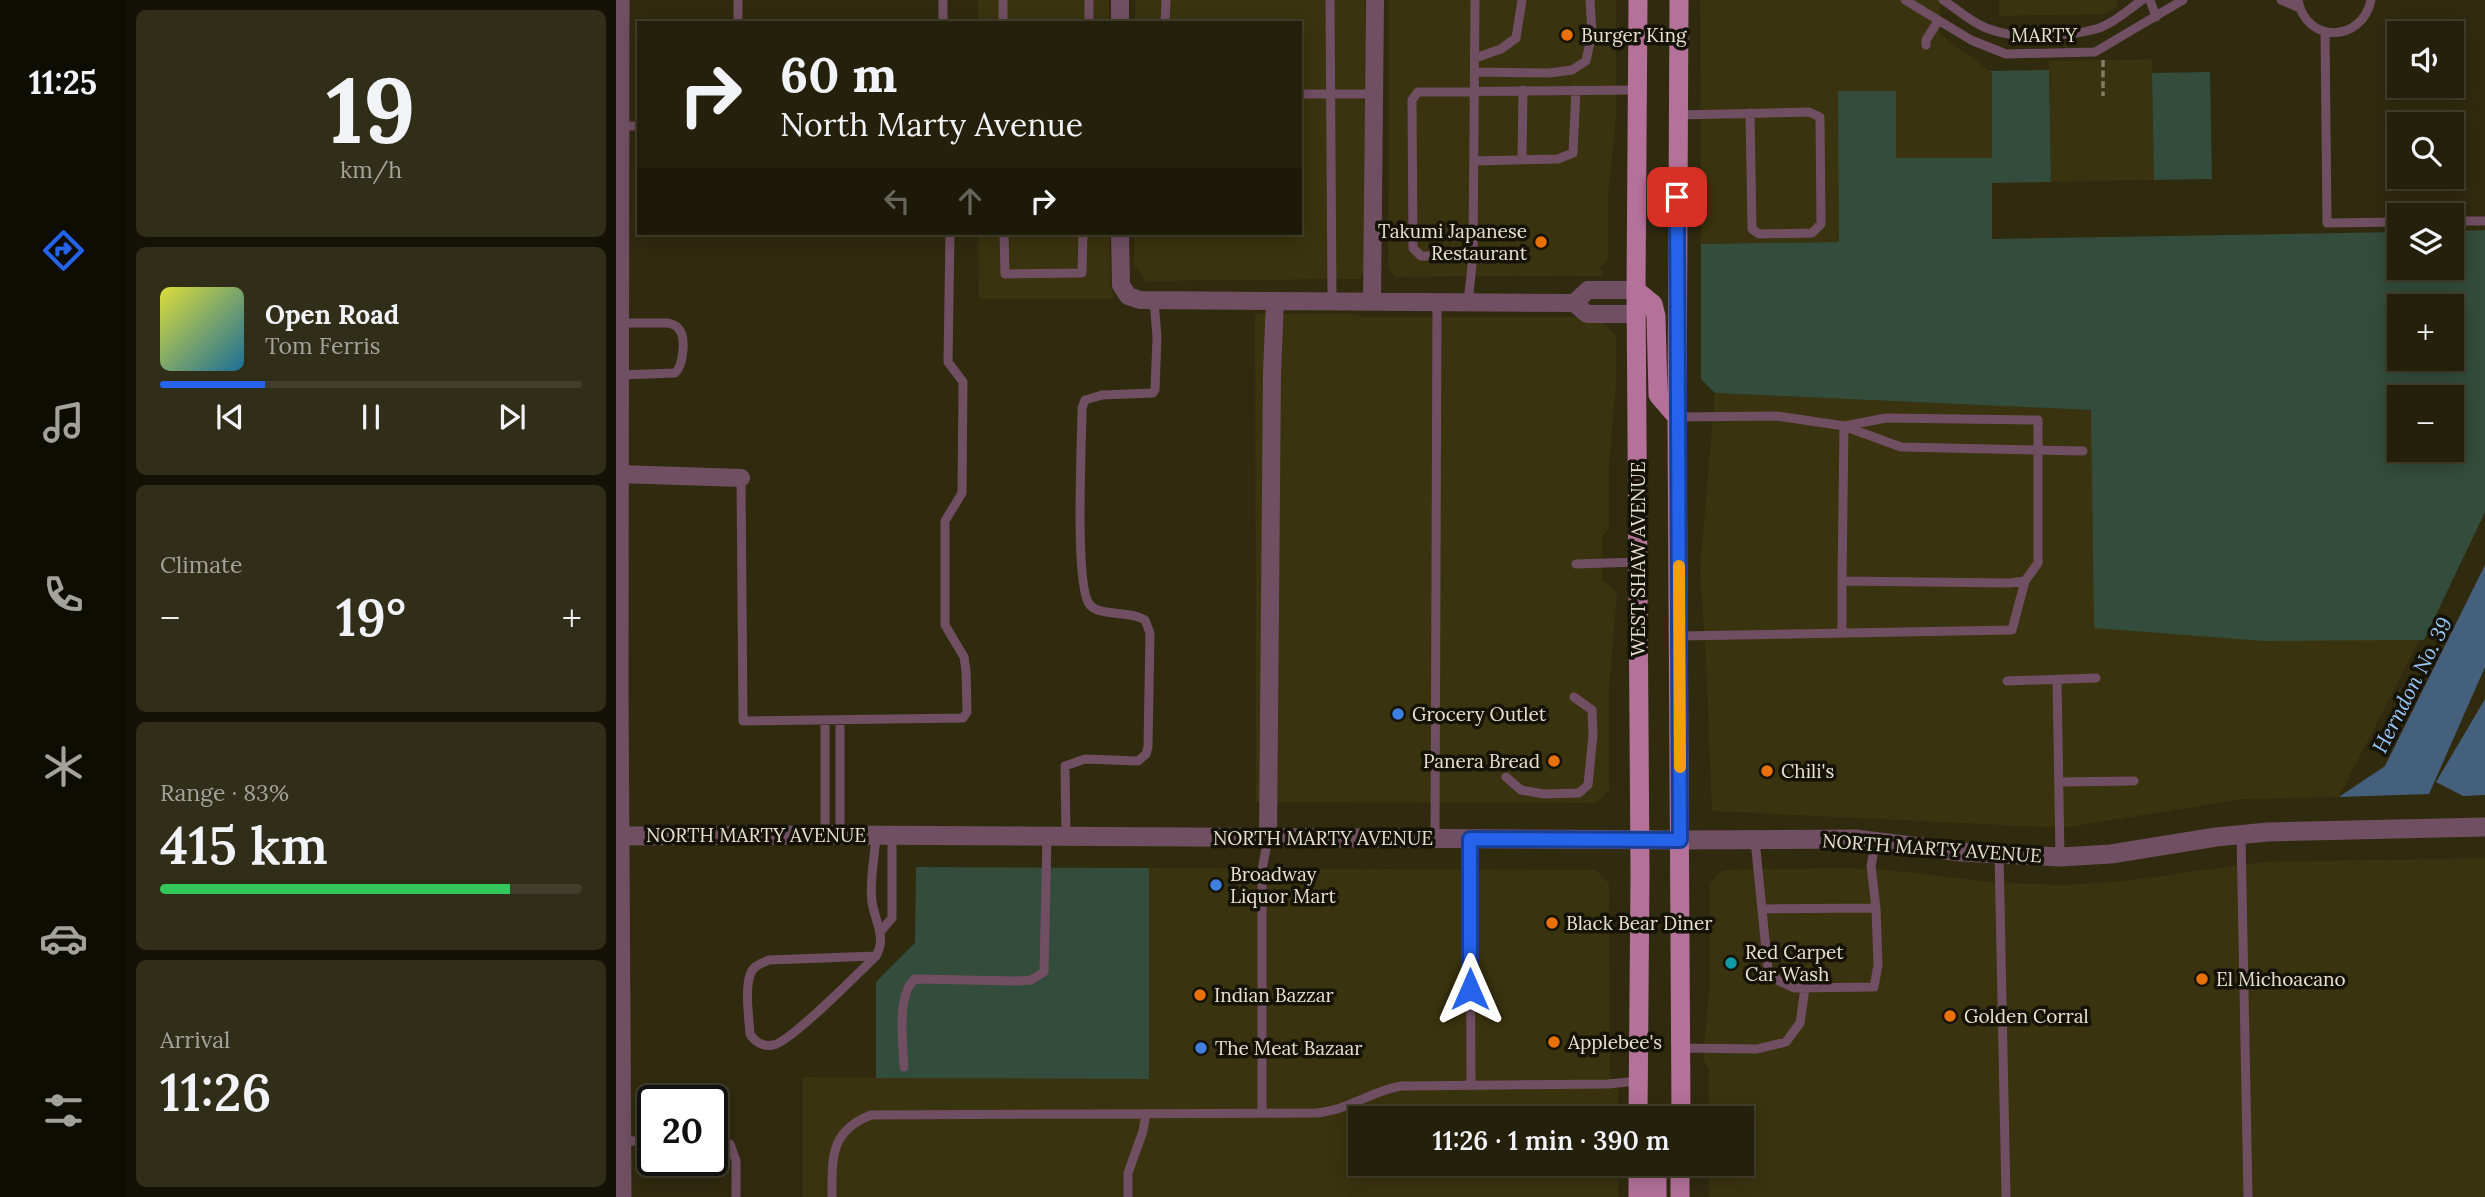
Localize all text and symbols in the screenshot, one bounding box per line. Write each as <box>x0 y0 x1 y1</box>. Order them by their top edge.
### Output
map controls <box>2387 21 2464 462</box>
button: sound <box>2387 21 2464 98</box>
place label: Burger King <box>1581 23 1687 47</box>
street label: MARTY <box>2011 23 2078 47</box>
marker: Burger King <box>1559 27 1575 43</box>
text: 60 m <box>780 43 897 105</box>
icon: right <box>665 49 756 140</box>
text: 19 <box>326 51 416 168</box>
text: 11:25 <box>29 62 97 103</box>
text: North Marty Avenue <box>780 104 1083 145</box>
button: search <box>2387 112 2464 189</box>
text: km/h <box>340 155 402 184</box>
pin <box>1647 167 1707 227</box>
icon: arrive <box>1658 178 1696 216</box>
icon: left <box>878 182 916 220</box>
icon: ahead <box>951 182 989 220</box>
icon: right <box>1024 182 1062 220</box>
button: layers <box>2387 203 2464 280</box>
place label: Takumi Japanese Restaurant <box>1378 219 1528 265</box>
icon: directions <box>39 226 88 275</box>
marker: Takumi Japanese Restaurant <box>1533 234 1549 250</box>
button: + <box>2387 294 2464 371</box>
text: Open Road <box>265 298 399 331</box>
text: Tom Ferris <box>265 331 380 360</box>
button: − <box>2387 385 2464 462</box>
icon: music <box>39 398 88 447</box>
icon: previous <box>211 398 249 436</box>
icon: pause <box>352 398 390 436</box>
icon: next <box>493 398 531 436</box>
street label: WEST SHAW AVENUE <box>1626 461 1650 657</box>
text: Climate <box>160 550 242 579</box>
icon: phone <box>39 570 88 619</box>
text: 19° <box>336 584 406 650</box>
text: − <box>160 594 180 642</box>
text: + <box>562 594 582 642</box>
water label: Herndon No. 39 <box>2366 612 2458 758</box>
place label: Grocery Outlet <box>1412 702 1547 726</box>
marker: Grocery Outlet <box>1390 706 1406 722</box>
icon: climate <box>39 742 88 791</box>
place label: Panera Bread <box>1423 749 1540 773</box>
marker: Panera Bread <box>1546 753 1562 769</box>
place label: Chili's <box>1781 759 1834 783</box>
marker: Chili's <box>1759 763 1775 779</box>
text: Range · 83% <box>160 778 289 807</box>
text: 415 km <box>160 812 328 878</box>
street label: NORTH MARTY AVENUE <box>646 823 866 847</box>
street label: NORTH MARTY AVENUE <box>1213 826 1433 850</box>
street label: NORTH MARTY AVENUE <box>1821 828 2043 868</box>
place label: Broadway Liquor Mart <box>1230 862 1337 908</box>
marker: Broadway Liquor Mart <box>1208 877 1224 893</box>
place label: Black Bear Diner <box>1566 911 1713 935</box>
icon: car <box>39 914 88 963</box>
marker: Black Bear Diner <box>1544 915 1560 931</box>
place label: Red Carpet Car Wash <box>1745 940 1844 986</box>
position arrow <box>1433 952 1507 1026</box>
marker: Red Carpet Car Wash <box>1723 955 1739 971</box>
place label: El Michoacano <box>2216 967 2346 991</box>
marker: El Michoacano <box>2194 971 2210 987</box>
place label: Indian Bazzar <box>1214 983 1335 1007</box>
marker: Indian Bazzar <box>1192 987 1208 1003</box>
place label: Golden Corral <box>1964 1004 2089 1028</box>
marker: Golden Corral <box>1942 1008 1958 1024</box>
text: Arrival <box>160 1025 230 1054</box>
place label: Applebee's <box>1567 1030 1662 1054</box>
marker: Applebee's <box>1546 1034 1562 1050</box>
place label: The Meat Bazaar <box>1215 1036 1363 1060</box>
marker: The Meat Bazaar <box>1193 1040 1209 1056</box>
text: 11:26 <box>160 1059 272 1125</box>
speed limit sign: 20 <box>637 1085 728 1176</box>
icon: filters <box>39 1086 88 1135</box>
text: 11:26 · 1 min · 390 m <box>1433 1124 1669 1157</box>

